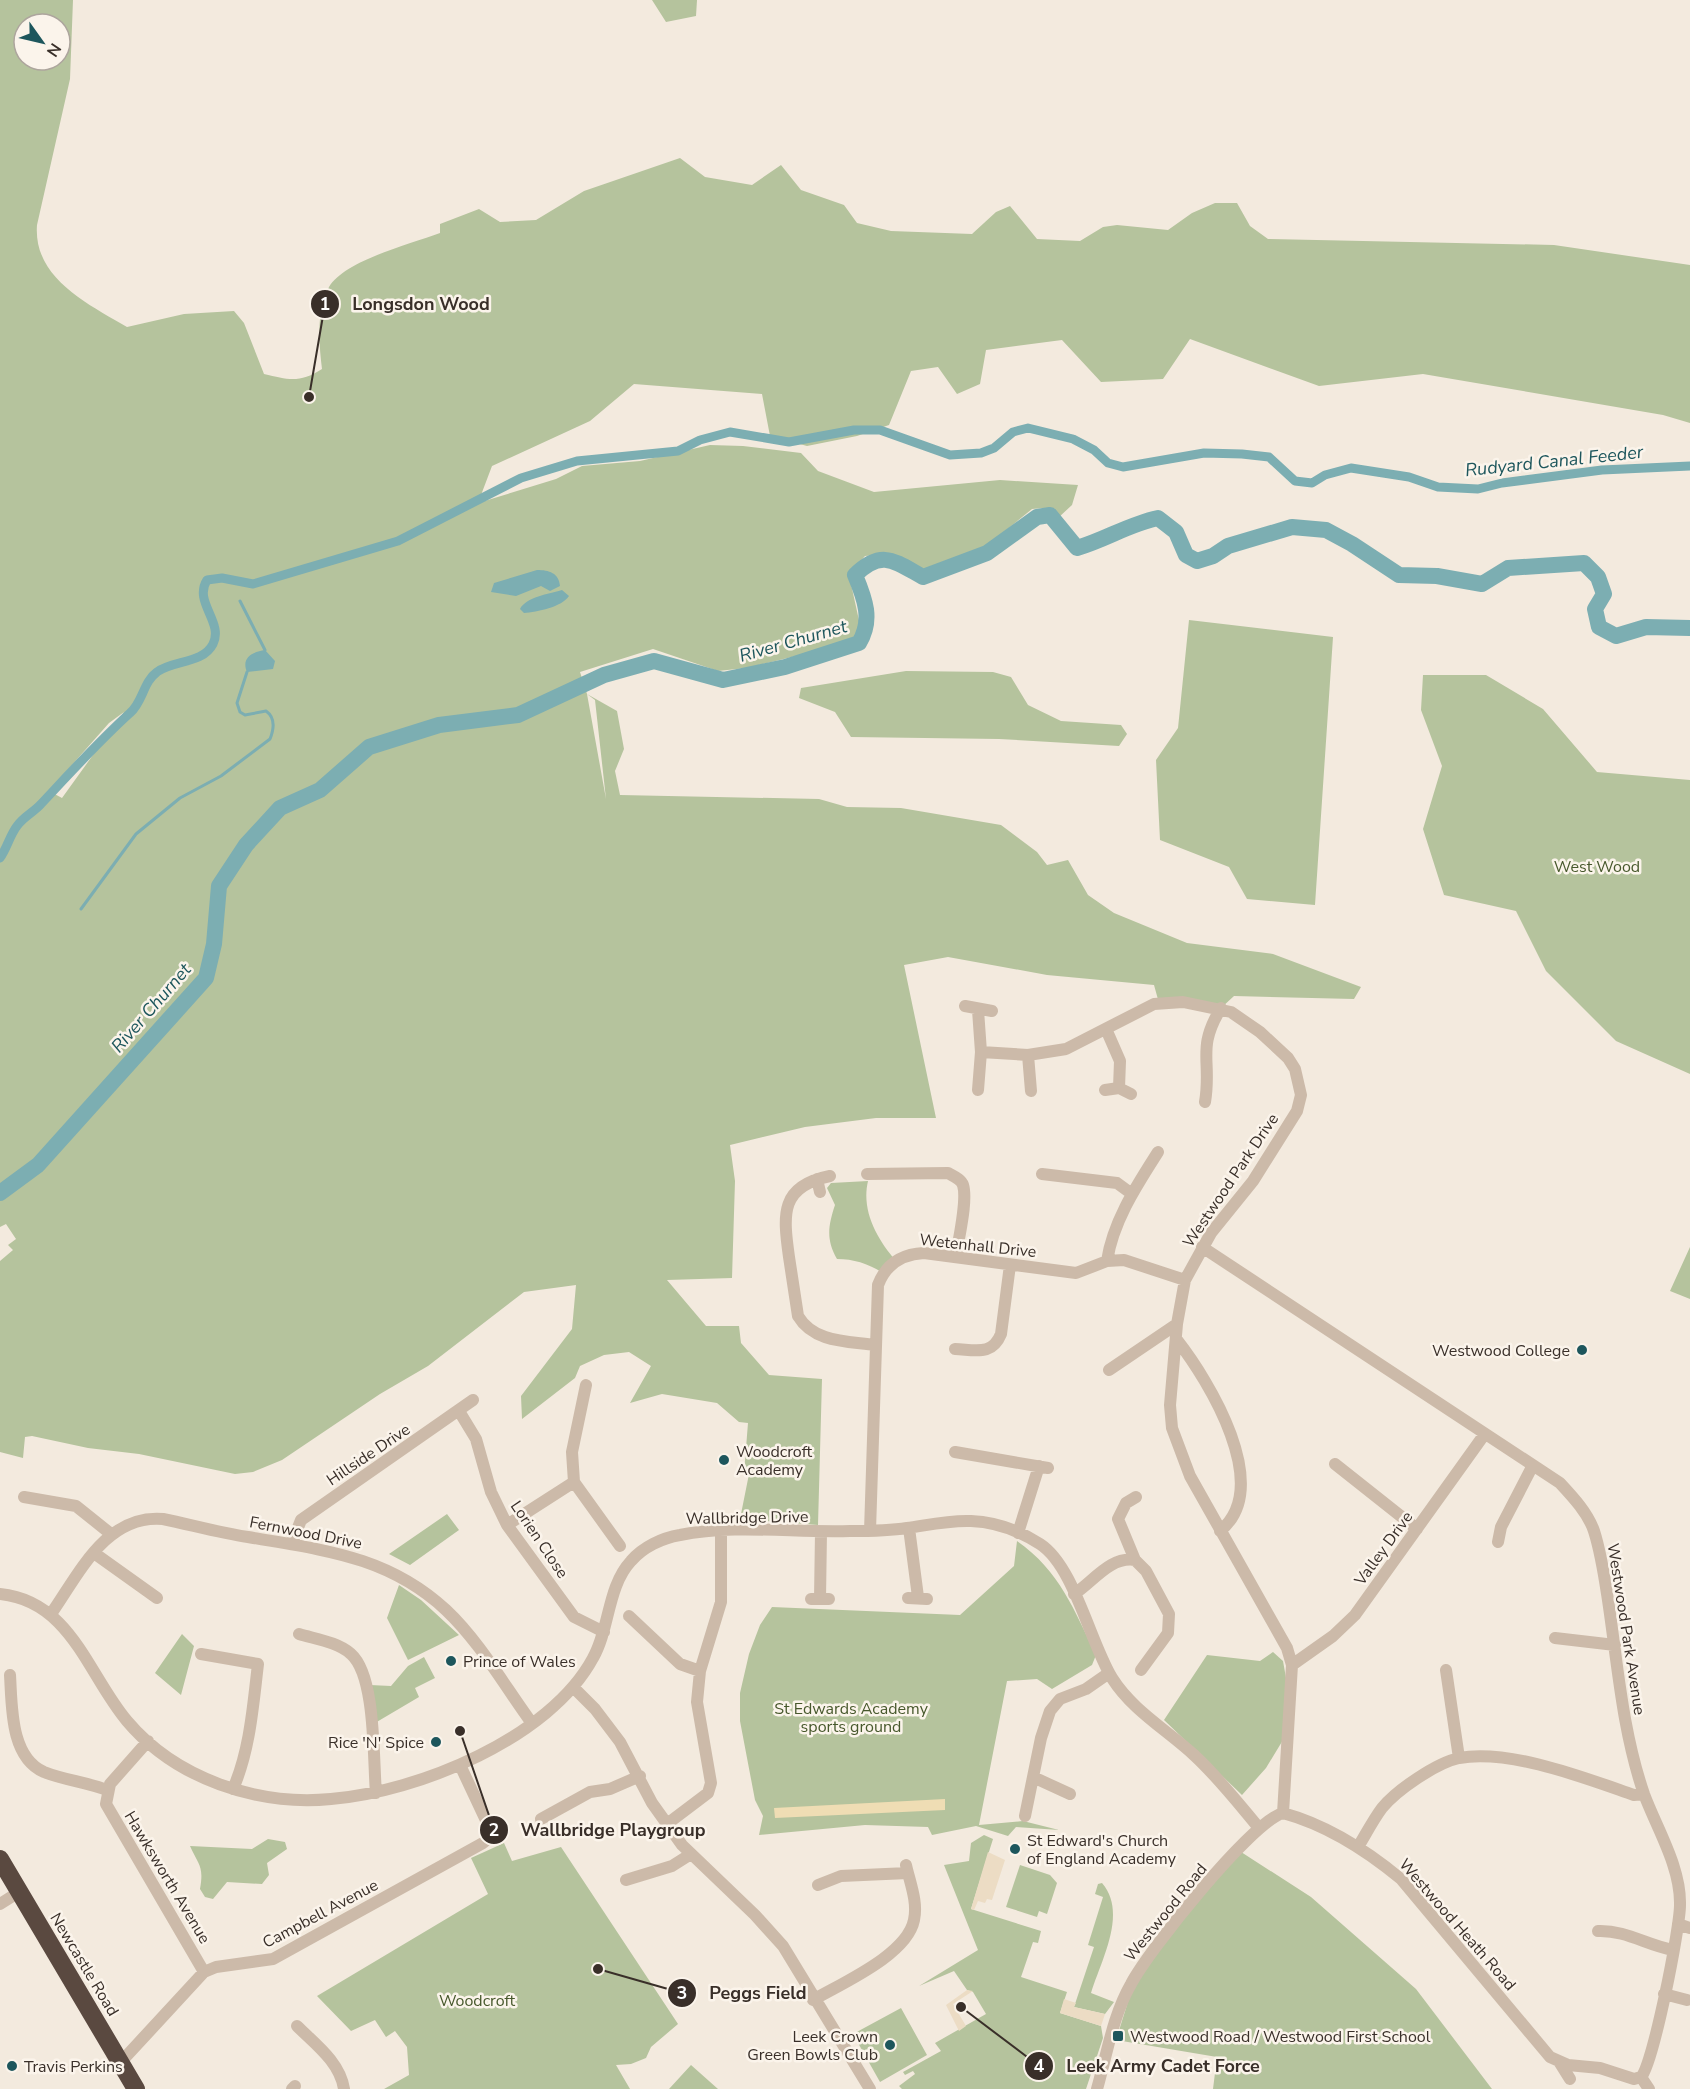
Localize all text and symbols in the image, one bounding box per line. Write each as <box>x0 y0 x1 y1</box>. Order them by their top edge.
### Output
north arrow <box>12 12 72 72</box>
text: N <box>41 39 66 61</box>
callout: Longsdon Wood <box>310 286 501 322</box>
text: 1 <box>320 292 330 316</box>
text: Longsdon Wood <box>352 292 490 316</box>
water label: Rudyard Canal Feeder <box>1464 440 1645 482</box>
water label: River Churnet <box>736 614 850 668</box>
park label: West Wood <box>1554 856 1640 878</box>
water label: River Churnet <box>106 958 197 1058</box>
street label: Westwood Park Drive <box>1178 1109 1284 1252</box>
street label: Wetenhall Drive <box>918 1229 1037 1263</box>
place label: Westwood College <box>1432 1340 1570 1362</box>
marker: Westwood College <box>1575 1343 1589 1357</box>
street label: Hillside Drive <box>322 1419 415 1491</box>
place label: Woodcroft Academy <box>736 1441 813 1481</box>
marker: Woodcroft Academy <box>717 1453 731 1467</box>
street label: Lorien Close <box>505 1496 573 1583</box>
street label: Wallbridge Drive <box>685 1506 809 1530</box>
street label: Valley Drive <box>1349 1507 1418 1591</box>
street label: Fernwood Drive <box>248 1511 364 1555</box>
street label: Westwood Park Avenue <box>1602 1542 1650 1717</box>
place label: Prince of Wales <box>463 1651 576 1673</box>
marker: Prince of Wales <box>444 1654 458 1668</box>
park label: St Edwards Academy sports ground <box>774 1698 929 1738</box>
place label: Rice 'N' Spice <box>328 1732 424 1754</box>
marker: Rice 'N' Spice <box>429 1735 443 1749</box>
street label: Hawksworth Avenue <box>119 1807 215 1948</box>
callout: Wallbridge Playgroup <box>479 1812 718 1848</box>
text: 2 <box>489 1818 499 1842</box>
text: Wallbridge Playgroup <box>521 1818 706 1842</box>
place label: St Edward's Church of England Academy <box>1027 1830 1177 1870</box>
marker: St Edward's Church of England Academy <box>1008 1842 1022 1856</box>
street label: Westwood Heath Road <box>1394 1854 1521 1995</box>
street label: Westwood Road <box>1119 1859 1212 1966</box>
street label: Campbell Avenue <box>259 1874 382 1954</box>
street label: Newcastle Road <box>45 1909 124 2020</box>
callout: Peggs Field <box>667 1975 818 2011</box>
text: 3 <box>677 1981 687 2005</box>
text: Peggs Field <box>709 1981 807 2005</box>
park label: Woodcroft <box>439 1990 515 2012</box>
place label: Leek Crown Green Bowls Club <box>747 2026 878 2066</box>
place label: Westwood Road / Westwood First School <box>1130 2026 1431 2048</box>
marker: Westwood Road / Westwood First School <box>1111 2029 1125 2043</box>
marker: Leek Crown Green Bowls Club <box>883 2038 897 2052</box>
callout: Leek Army Cadet Force <box>1024 2048 1272 2084</box>
text: 4 <box>1034 2054 1045 2078</box>
text: Leek Army Cadet Force <box>1066 2054 1260 2078</box>
place label: Travis Perkins <box>24 2056 123 2078</box>
marker: Travis Perkins <box>5 2059 19 2073</box>

